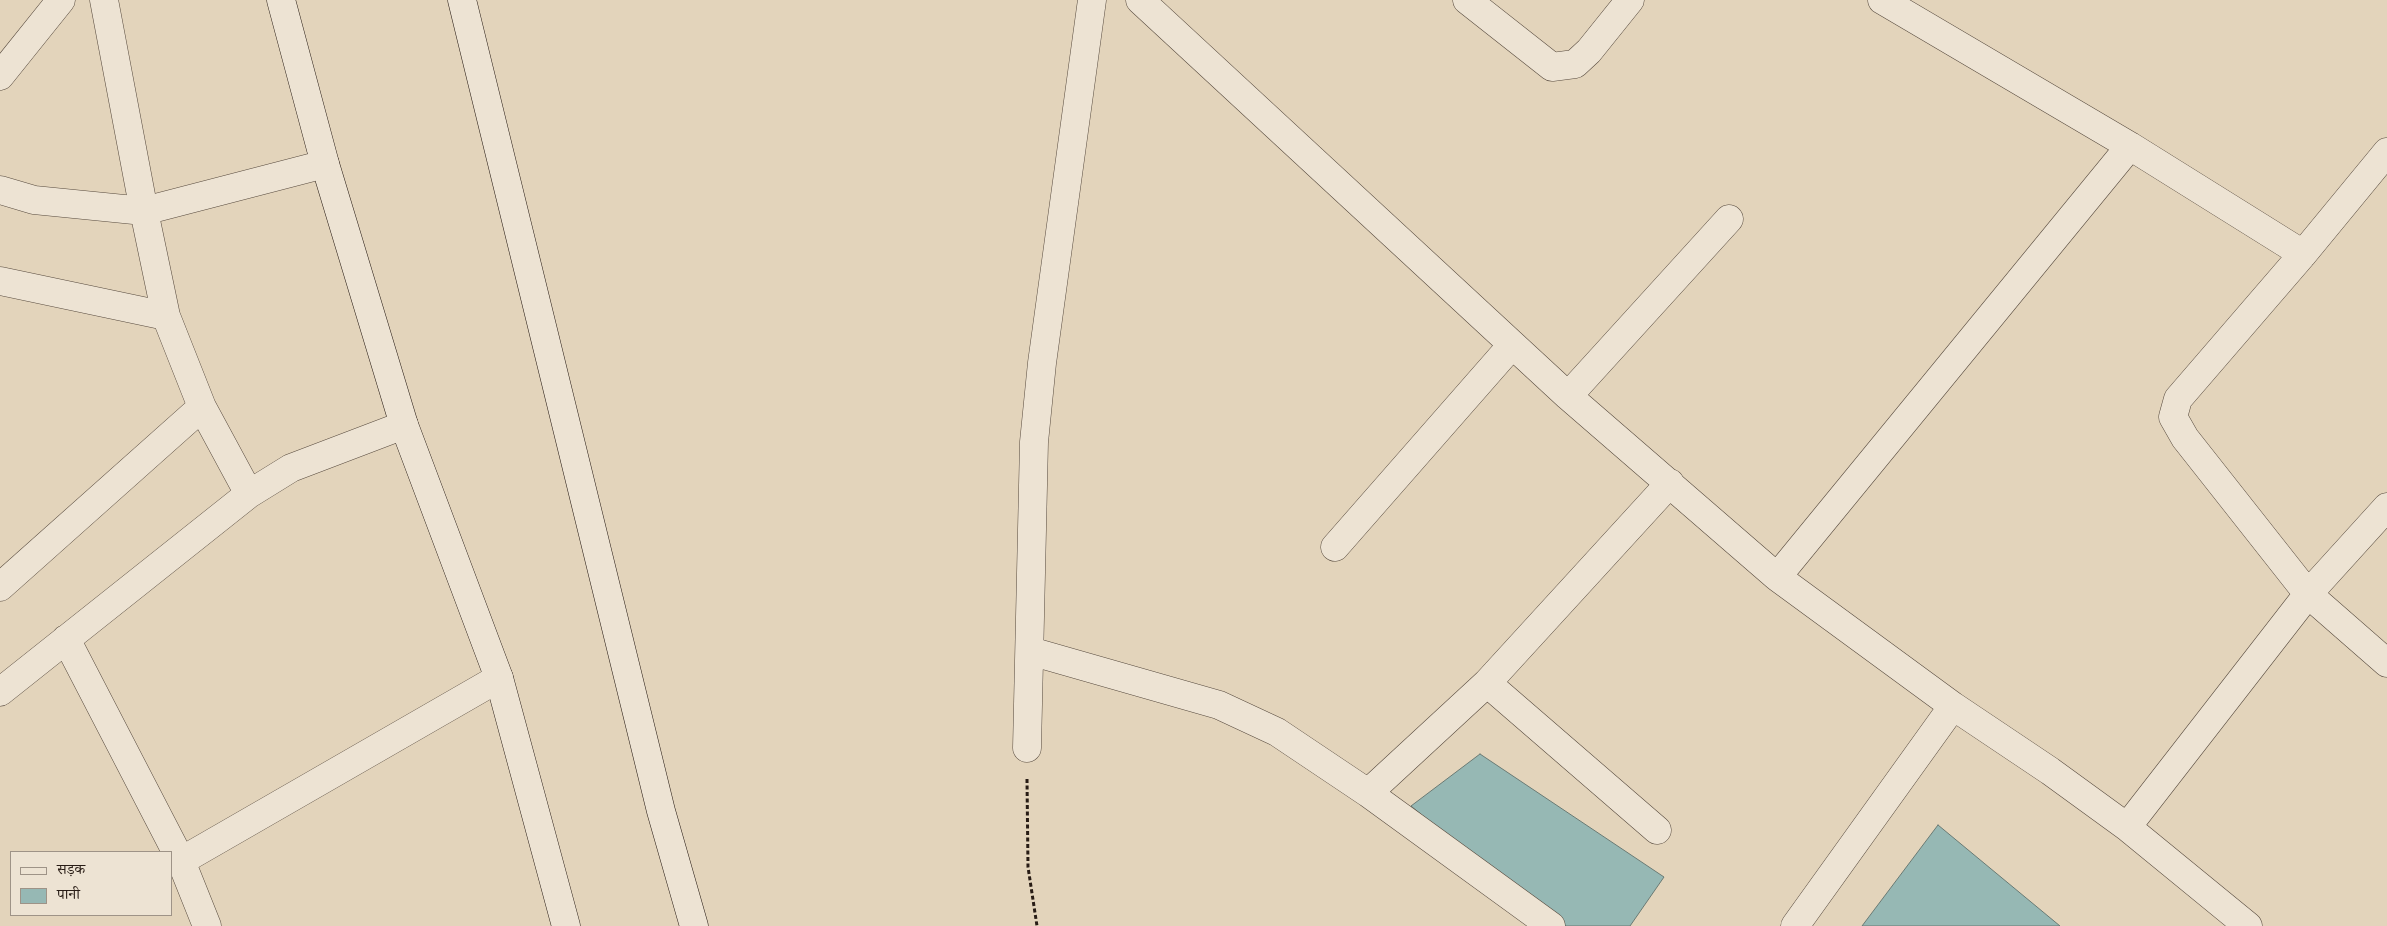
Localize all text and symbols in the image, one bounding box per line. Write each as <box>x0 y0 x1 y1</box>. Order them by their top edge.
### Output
legend <box>10 851 172 916</box>
text: सड़क <box>57 858 85 879</box>
text: पानी <box>57 883 80 904</box>

